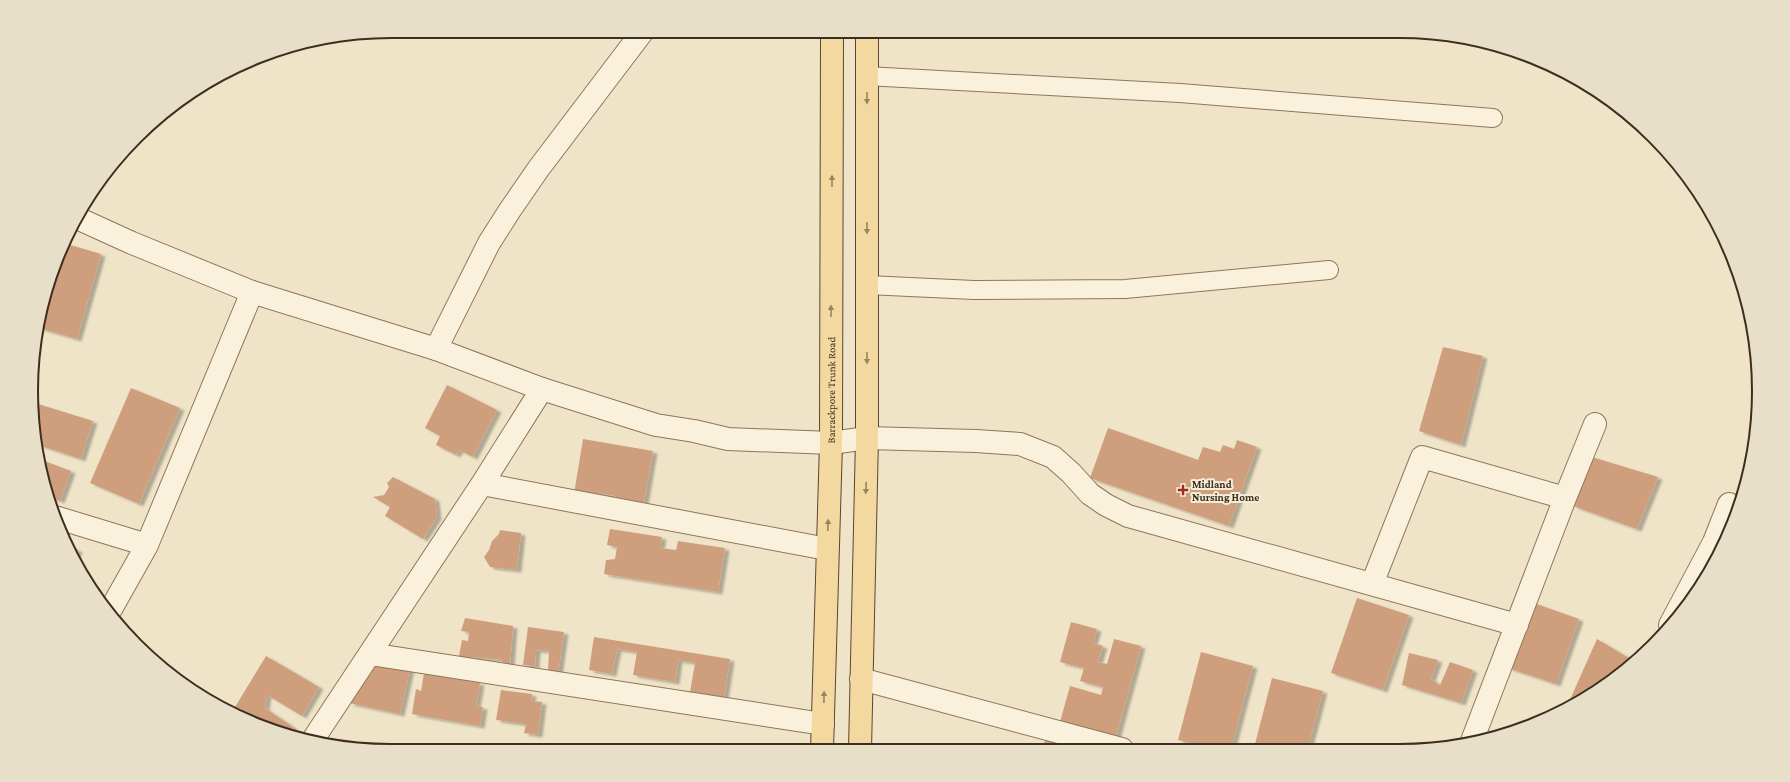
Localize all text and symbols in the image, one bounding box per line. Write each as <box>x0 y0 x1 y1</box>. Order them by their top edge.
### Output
one-way arrow <box>864 92 870 105</box>
one-way arrow <box>829 174 835 187</box>
one-way arrow <box>864 222 870 235</box>
one-way arrow <box>828 304 834 317</box>
street label: Barrackpore Trunk Road <box>825 337 838 444</box>
one-way arrow <box>864 352 870 365</box>
place label: Midland Nursing Home <box>1192 478 1259 503</box>
one-way arrow <box>863 482 869 495</box>
marker: Midland Nursing Home <box>1177 484 1189 496</box>
one-way arrow <box>825 518 831 531</box>
one-way arrow <box>820 691 827 703</box>

